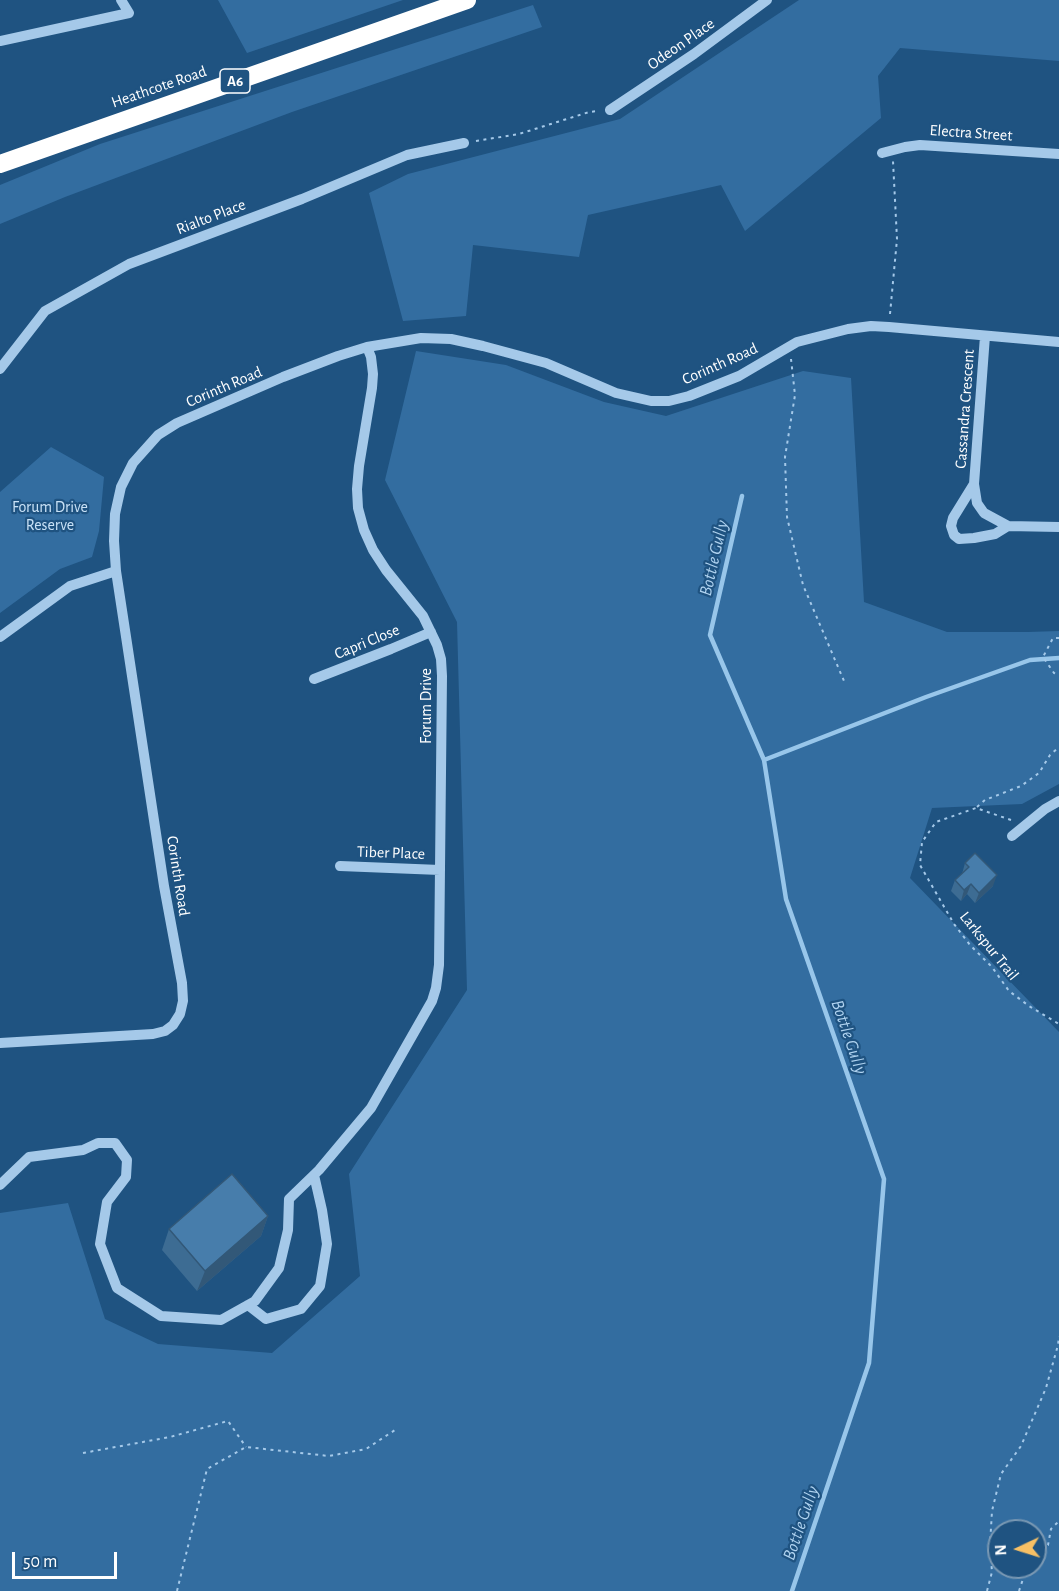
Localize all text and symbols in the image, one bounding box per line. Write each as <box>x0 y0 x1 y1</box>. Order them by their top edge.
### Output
street label: Odeon Place <box>644 14 718 74</box>
street label: Heathcote Road <box>109 62 209 112</box>
road number: A6 <box>220 69 250 93</box>
street label: Electra Street <box>929 121 1013 145</box>
street label: Rialto Place <box>174 195 248 239</box>
street label: Corinth Road <box>679 339 761 389</box>
street label: Cassandra Crescent <box>951 349 979 469</box>
street label: Corinth Road <box>183 362 265 412</box>
park label: Forum Drive Reserve <box>12 497 88 535</box>
water label: Bottle Gully <box>695 518 733 598</box>
street label: Capri Close <box>332 620 402 664</box>
street label: Forum Drive <box>416 668 436 744</box>
street label: Corinth Road <box>162 835 194 917</box>
street label: Tiber Place <box>357 842 425 864</box>
street label: Larkspur Trail <box>955 908 1023 984</box>
water label: Bottle Gully <box>826 997 872 1077</box>
water label: Bottle Gully <box>778 1483 824 1563</box>
north arrow <box>987 1519 1047 1579</box>
scale bar <box>15 1540 120 1578</box>
text: N <box>993 1544 1009 1556</box>
text: 50 m <box>23 1553 57 1571</box>

